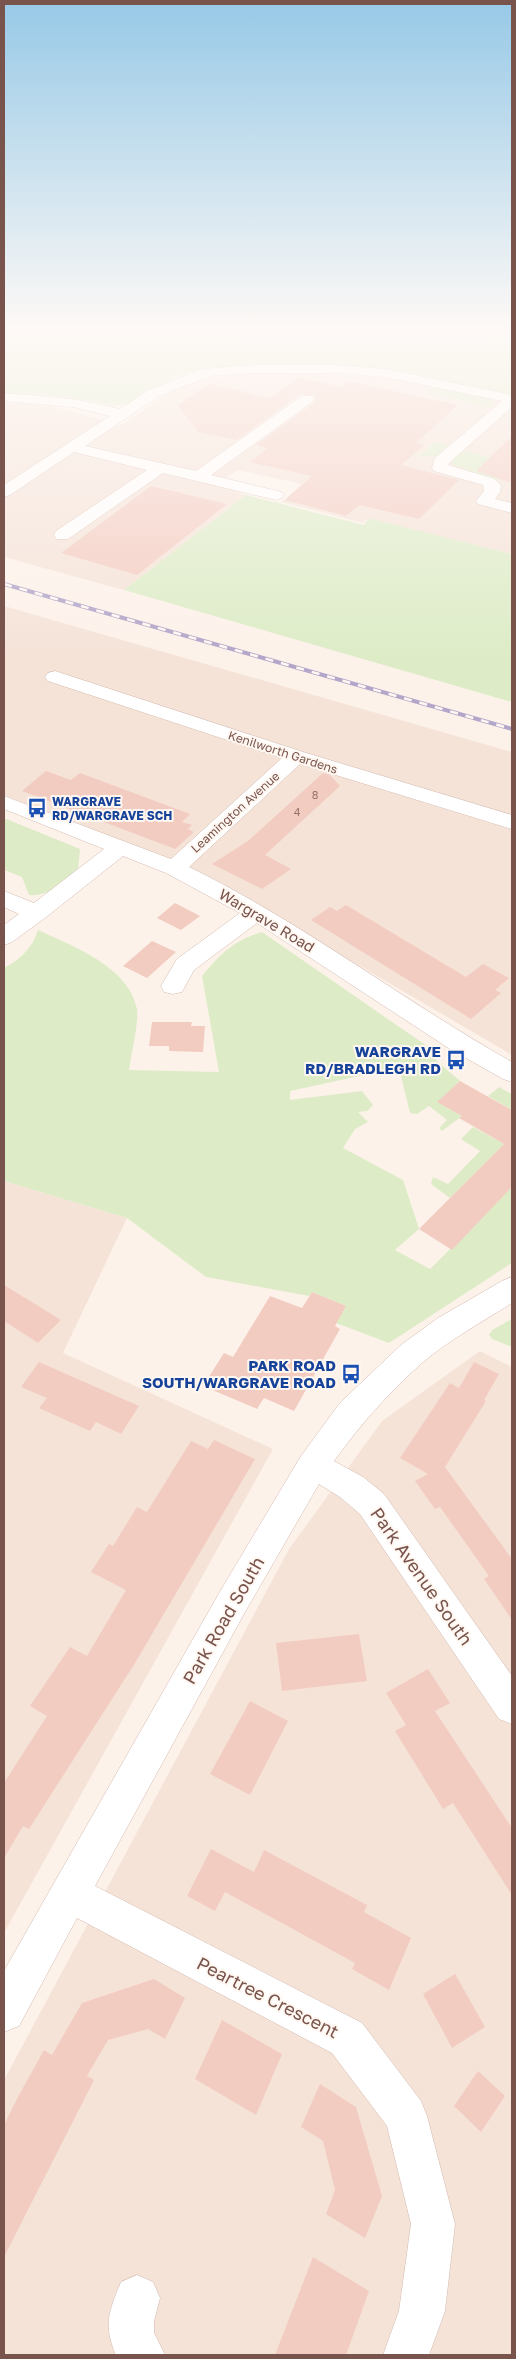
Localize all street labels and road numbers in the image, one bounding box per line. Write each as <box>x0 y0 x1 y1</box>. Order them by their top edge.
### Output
street label: Kenilworth Gardens <box>226 727 340 777</box>
street label: Leamington Avenue <box>188 768 282 856</box>
street label: Wargrave Road <box>216 884 318 956</box>
street label: Park Avenue South <box>366 1503 478 1649</box>
street label: Park Road South <box>178 1552 268 1688</box>
street label: Peartree Crescent <box>193 1952 343 2042</box>

